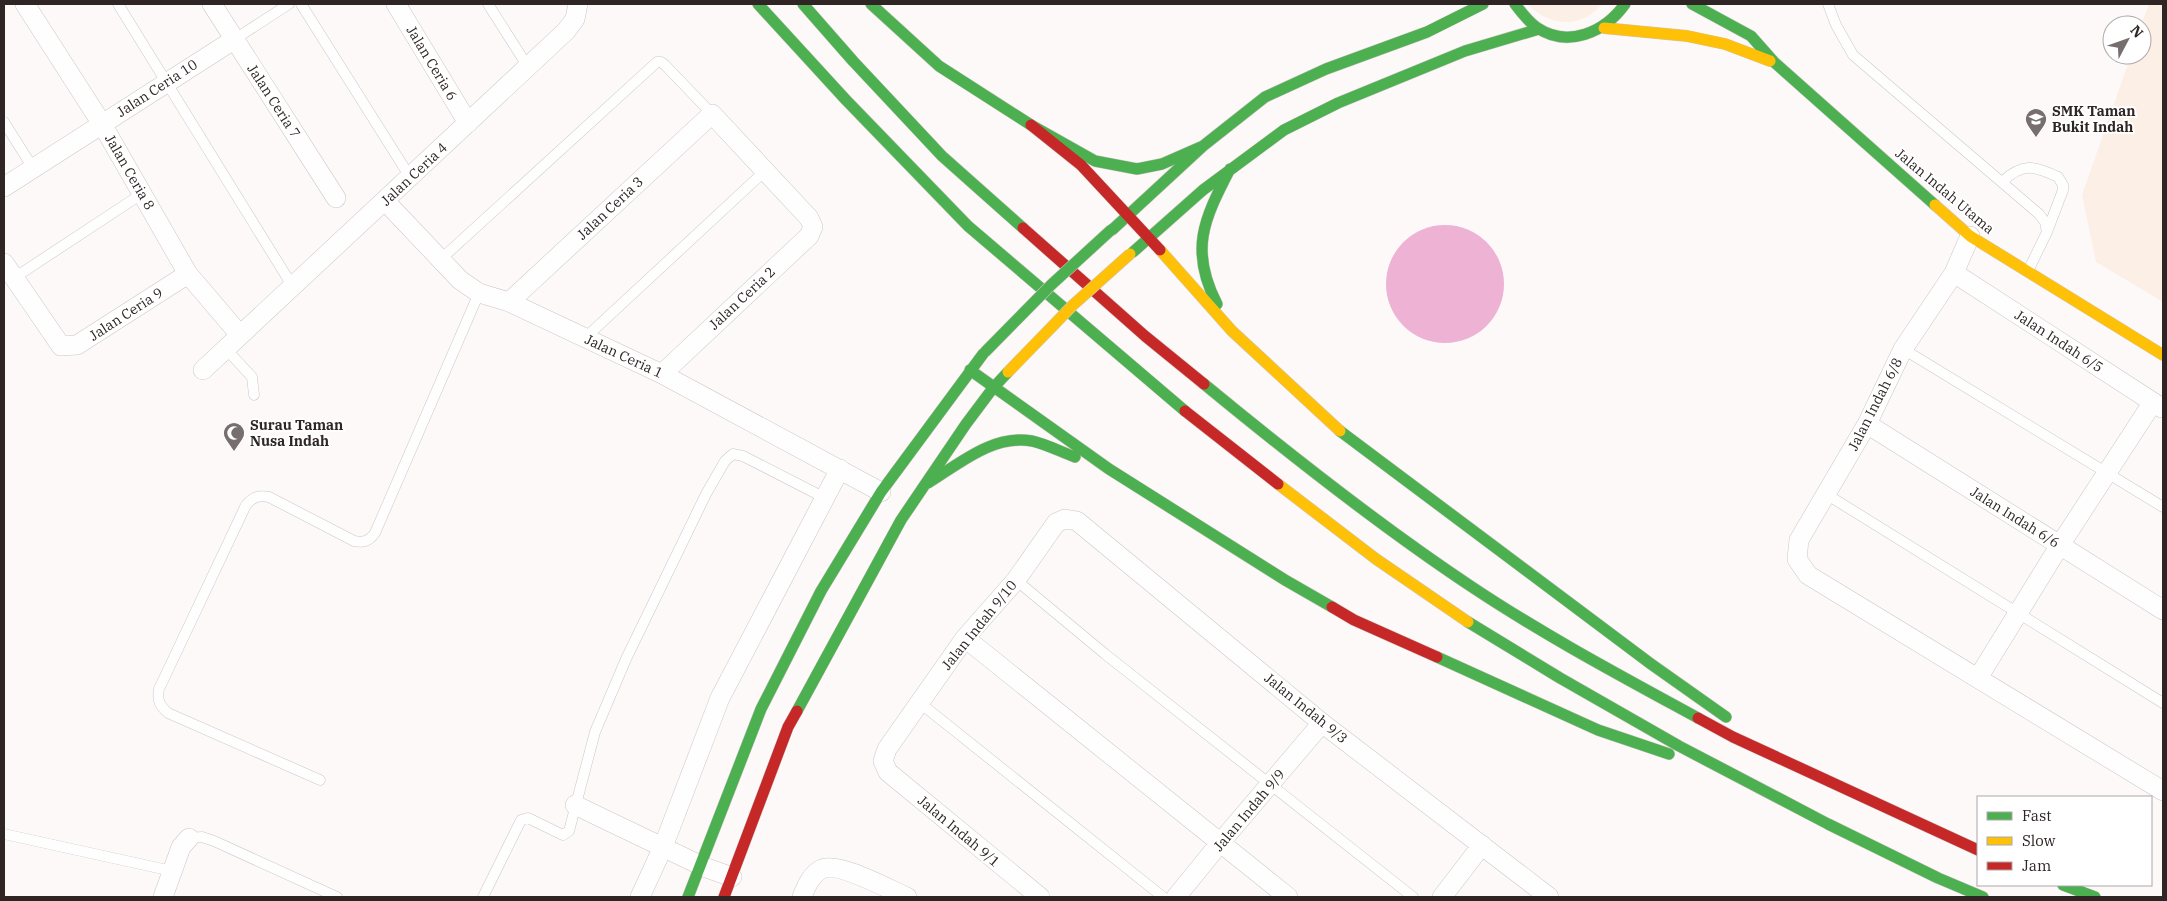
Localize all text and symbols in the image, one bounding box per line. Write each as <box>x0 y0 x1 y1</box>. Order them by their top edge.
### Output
north arrow <box>2102 15 2152 65</box>
text: N <box>2126 21 2147 42</box>
street label: Jalan Ceria 6 <box>403 22 461 104</box>
street label: Jalan Ceria 10 <box>113 55 201 121</box>
street label: Jalan Ceria 7 <box>243 61 305 141</box>
place label: SMK Taman Bukit Indah <box>2052 102 2136 136</box>
school or university icon: SMK Taman Bukit Indah <box>2024 107 2048 138</box>
street label: Jalan Ceria 8 <box>101 131 159 213</box>
street label: Jalan Ceria 4 <box>377 139 451 209</box>
street label: Jalan Indah Utama <box>1892 144 1998 238</box>
street label: Jalan Ceria 3 <box>573 173 647 243</box>
street label: Jalan Ceria 2 <box>705 263 779 333</box>
street label: Jalan Ceria 9 <box>86 283 166 345</box>
street label: Jalan Indah 6/5 <box>2011 306 2107 376</box>
street label: Jalan Ceria 1 <box>582 330 666 382</box>
street label: Jalan Indah 6/8 <box>1844 355 1906 453</box>
place label: Surau Taman Nusa Indah <box>250 416 343 450</box>
mosque icon: Surau Taman Nusa Indah <box>222 421 246 452</box>
street label: Jalan Indah 6/6 <box>1967 482 2063 552</box>
street label: Jalan Indah 9/10 <box>937 576 1021 674</box>
street label: Jalan Indah 9/3 <box>1261 669 1351 747</box>
street label: Jalan Indah 9/9 <box>1209 765 1289 855</box>
street label: Jalan Indah 9/1 <box>914 791 1004 871</box>
legend <box>1977 796 2152 886</box>
text: Fast <box>2022 806 2052 825</box>
text: Slow <box>2022 831 2056 850</box>
text: Jam <box>2022 856 2051 875</box>

